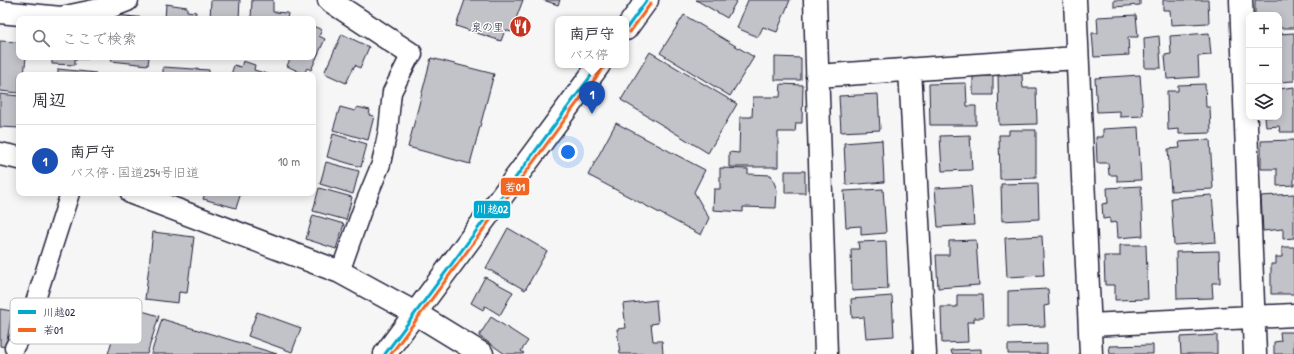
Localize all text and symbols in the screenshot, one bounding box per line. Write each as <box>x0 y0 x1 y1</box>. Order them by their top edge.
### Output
map controls <box>1246 12 1282 120</box>
button: + <box>1246 12 1282 48</box>
restaurant icon: 泉の里 <box>507 14 533 40</box>
search box <box>16 16 316 60</box>
popup <box>555 16 629 68</box>
place label: 泉の里 <box>471 20 504 34</box>
text: 南戸守 <box>569 23 615 44</box>
icon: search <box>30 27 52 49</box>
text: ここで検索 <box>62 28 137 49</box>
text: バス停 <box>569 45 609 63</box>
button: − <box>1246 48 1282 84</box>
pin: 1 <box>579 81 605 114</box>
button: layers <box>1246 84 1282 120</box>
text: 周辺 <box>32 88 66 111</box>
text: 南戸守 <box>70 141 115 162</box>
your location <box>558 142 578 162</box>
text: 1 <box>43 152 47 170</box>
text: 10 m <box>278 152 300 170</box>
text: バス停 · 国道254号旧道 <box>70 163 199 181</box>
line badge: 若01 <box>500 177 530 196</box>
text: 若01 <box>505 180 525 194</box>
line badge: 川越02 <box>473 200 511 219</box>
text: 川越02 <box>476 202 509 216</box>
legend <box>10 298 142 344</box>
text: 川越02 <box>43 305 75 319</box>
text: 若01 <box>43 323 63 337</box>

